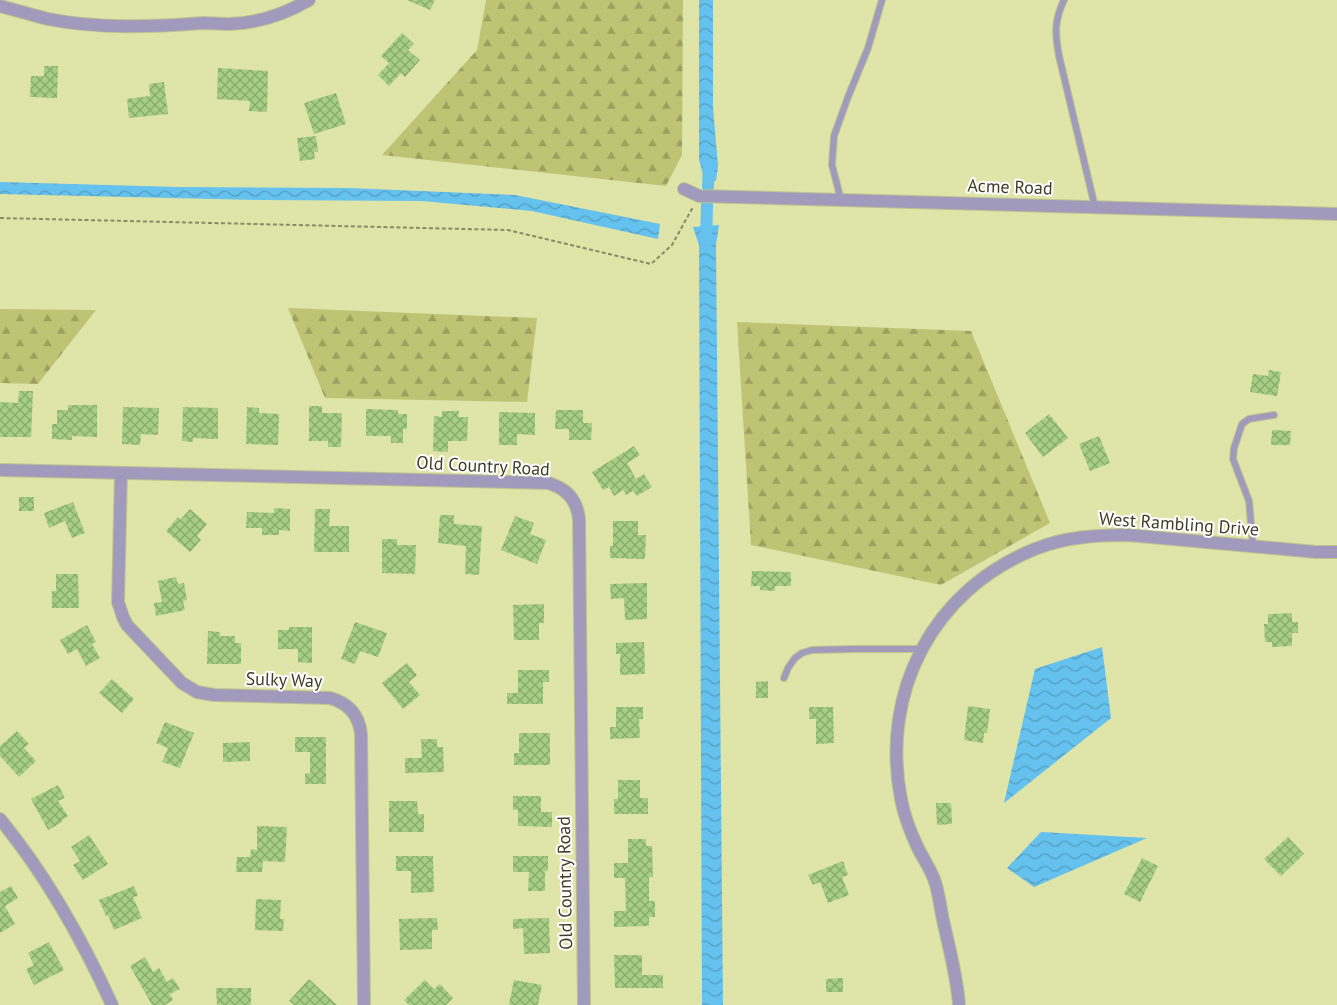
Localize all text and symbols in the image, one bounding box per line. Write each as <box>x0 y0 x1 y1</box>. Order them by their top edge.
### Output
street label: Acme Road <box>967 174 1053 199</box>
street label: Old Country Road <box>416 451 550 480</box>
street label: West Rambling Drive <box>1098 506 1260 541</box>
street label: Sulky Way <box>245 667 323 692</box>
street label: Old Country Road <box>552 816 577 950</box>

